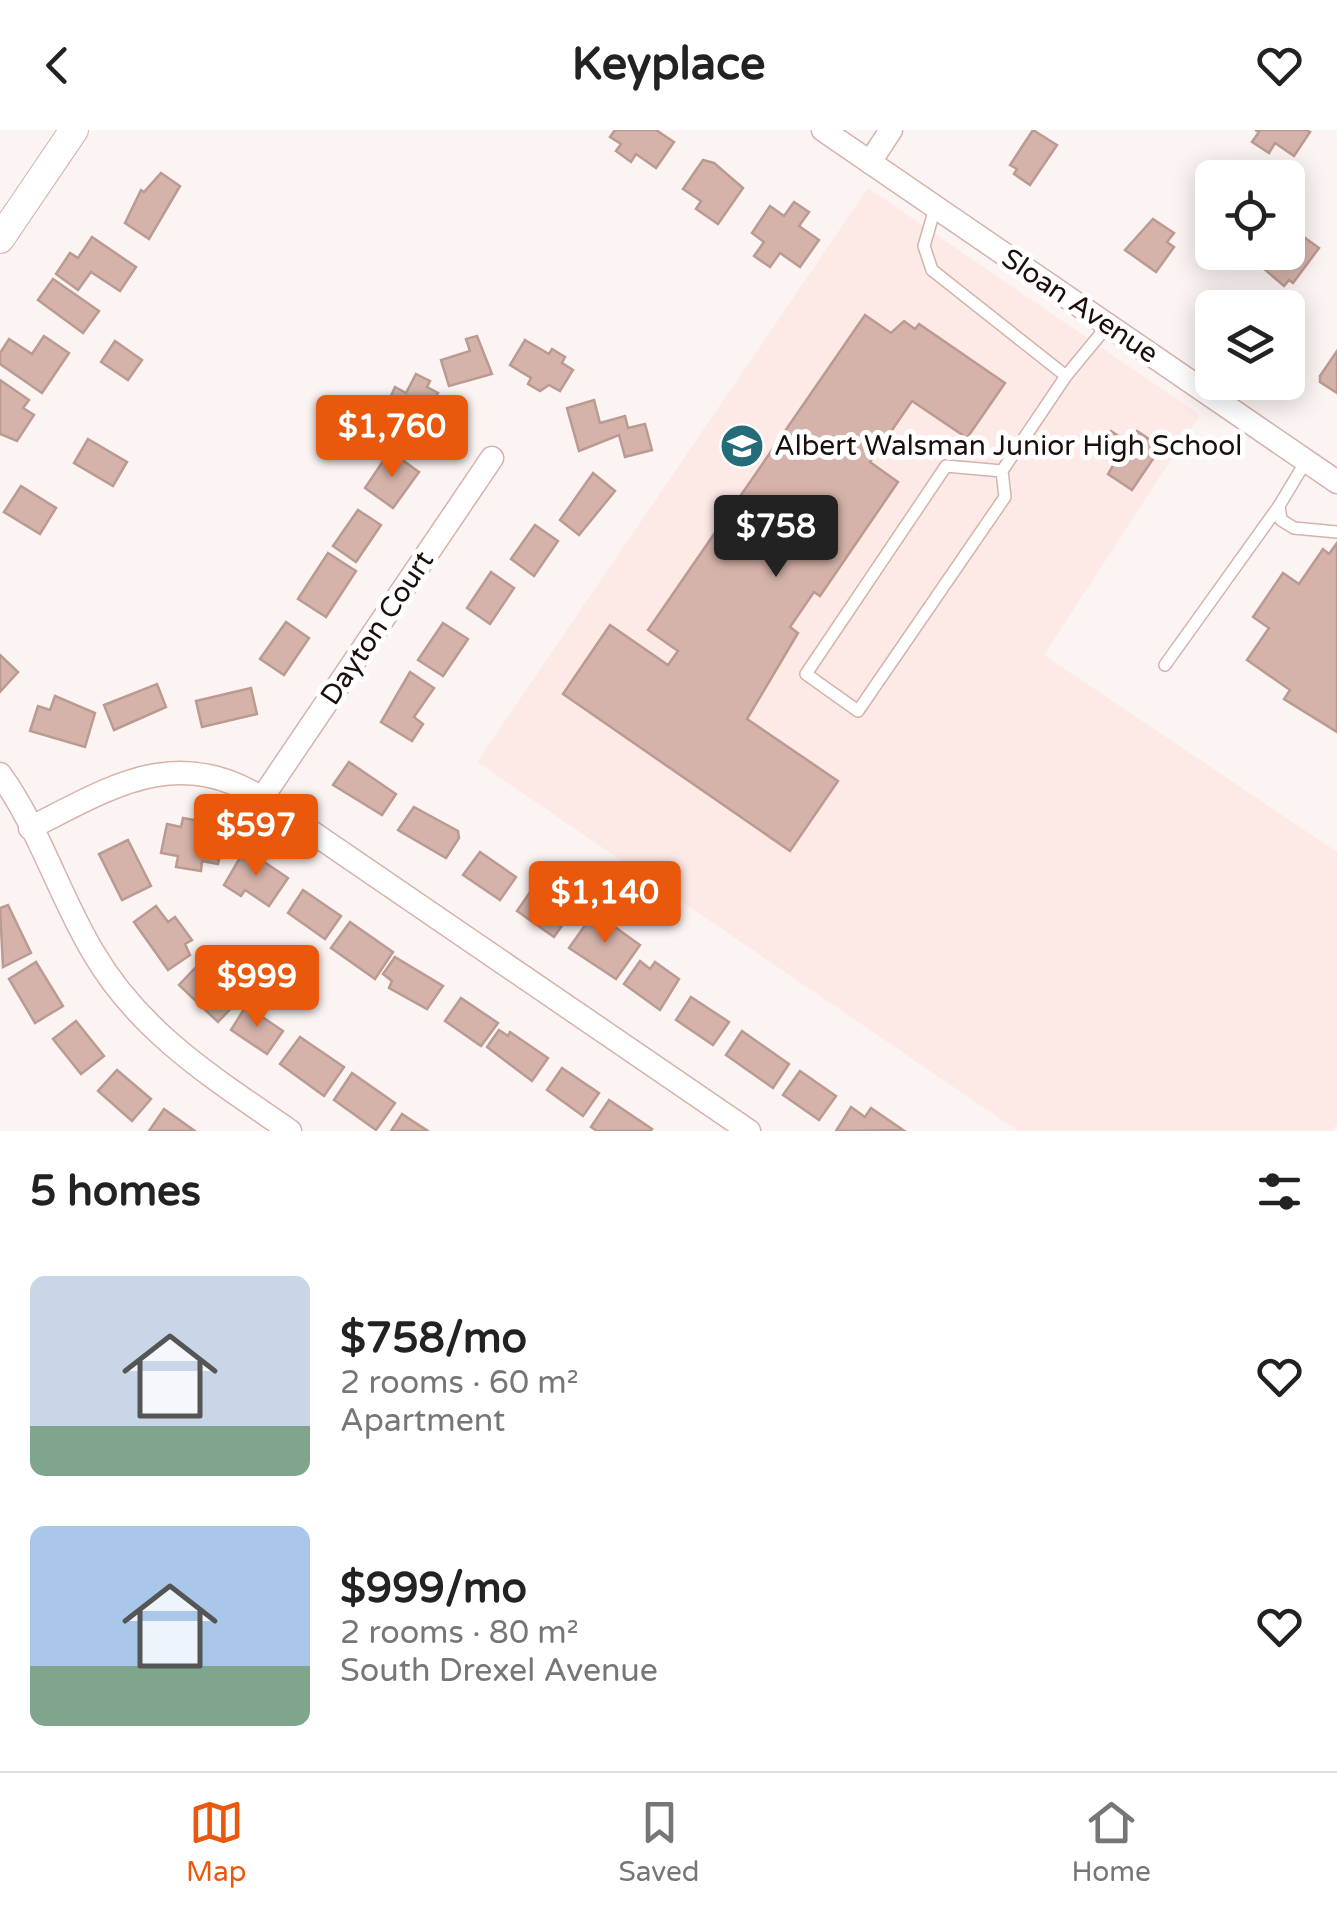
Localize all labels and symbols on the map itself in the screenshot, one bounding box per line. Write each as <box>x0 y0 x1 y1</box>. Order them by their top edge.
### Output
street label: Sloan Avenue <box>995 241 1165 371</box>
pin: $1,760 <box>311 395 473 480</box>
school or university icon: Albert Walsman Junior High School <box>719 423 765 469</box>
place label: Albert Walsman Junior High School <box>774 429 1242 463</box>
pin: $758 <box>717 495 835 580</box>
street label: Dayton Court <box>313 544 441 711</box>
pin: $597 <box>197 794 315 879</box>
pin: $1,140 <box>524 861 686 946</box>
pin: $999 <box>198 945 316 1030</box>

